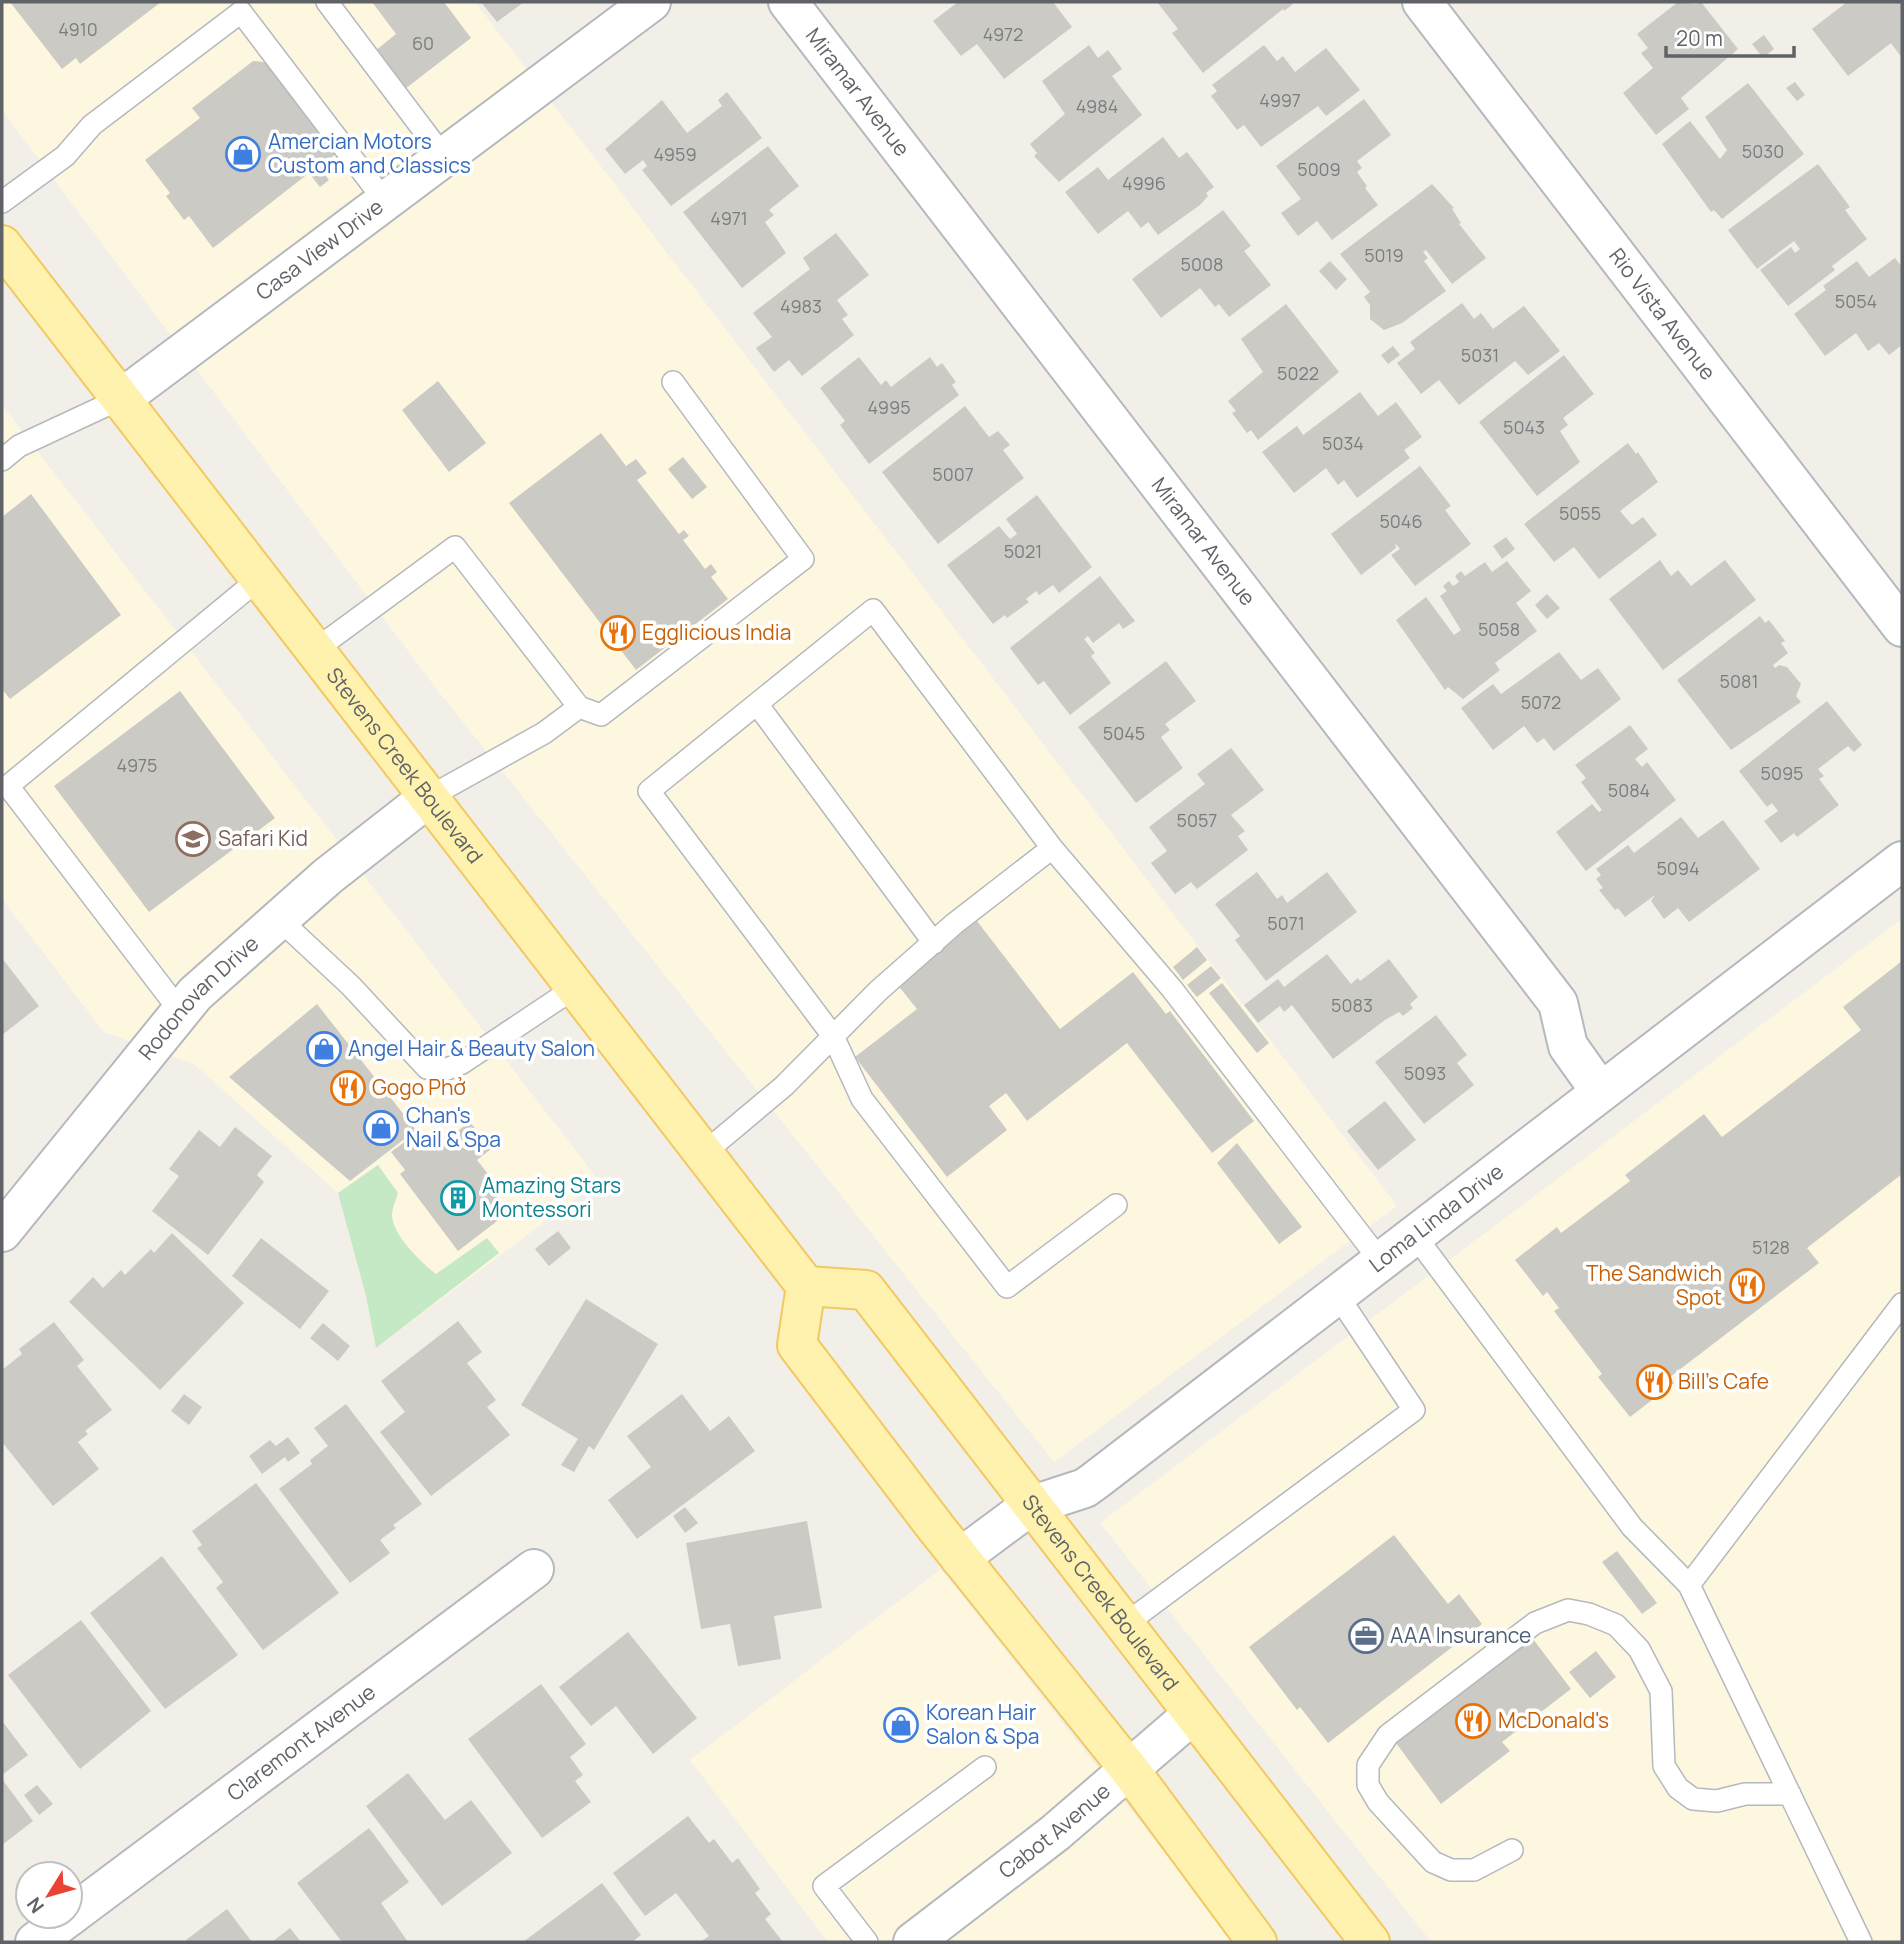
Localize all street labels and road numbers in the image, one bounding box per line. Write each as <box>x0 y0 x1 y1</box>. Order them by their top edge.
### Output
street label: Miramar Avenue <box>800 22 917 162</box>
street label: Casa View Drive <box>250 192 388 306</box>
street label: Rio Vista Avenue <box>1603 242 1722 386</box>
street label: Miramar Avenue <box>1146 471 1262 611</box>
street label: Stevens Creek Boulevard <box>320 661 490 869</box>
street label: Rodonovan Drive <box>132 929 264 1066</box>
street label: Loma Linda Drive <box>1363 1157 1509 1278</box>
street label: Stevens Creek Boulevard <box>1016 1489 1186 1696</box>
street label: Claremont Avenue <box>221 1678 381 1807</box>
street label: Cabot Avenue <box>993 1777 1116 1884</box>

